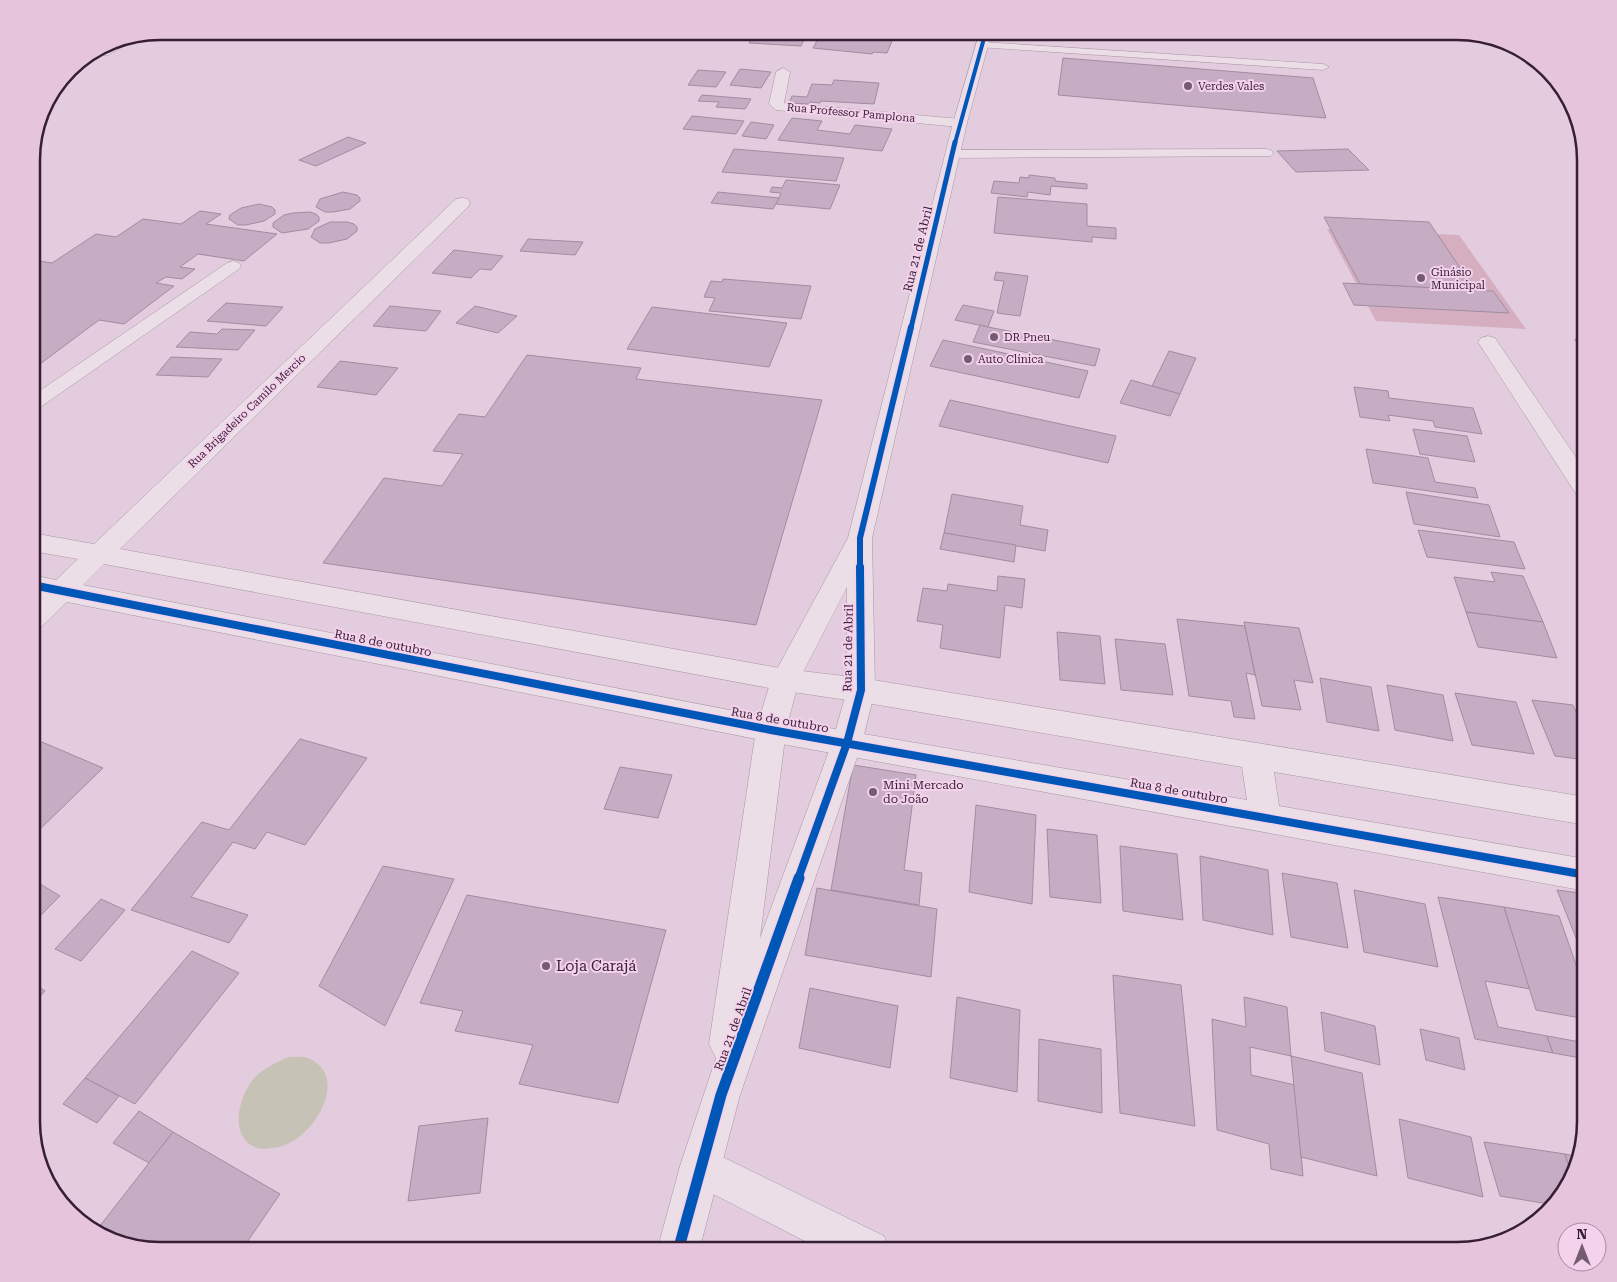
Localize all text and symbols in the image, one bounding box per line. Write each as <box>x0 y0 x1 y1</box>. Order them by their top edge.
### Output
marker: Verdes Vales <box>1182 80 1194 92</box>
place label: Verdes Vales <box>1198 80 1264 93</box>
street label: Rua Professor Pamplona <box>786 101 916 125</box>
street label: Rua 21 de Abril <box>901 204 935 293</box>
place label: Ginásio Municipal <box>1431 266 1486 292</box>
marker: Ginásio Municipal <box>1415 272 1427 284</box>
marker: DR Pneu <box>988 331 1000 343</box>
place label: DR Pneu <box>1004 331 1050 344</box>
street label: Rua Brigadeiro Camilo Mercio <box>185 351 309 471</box>
marker: Auto Clínica <box>962 353 974 365</box>
place label: Auto Clínica <box>978 353 1044 366</box>
street label: Rua 21 de Abril <box>840 604 856 692</box>
street label: Rua 8 de outubro <box>333 627 433 659</box>
street label: Rua 8 de outubro <box>730 705 830 735</box>
street label: Rua 8 de outubro <box>1129 776 1229 806</box>
place label: Mini Mercado do João <box>883 778 964 806</box>
marker: Mini Mercado do João <box>867 786 879 798</box>
place label: Loja Carajá <box>556 957 636 975</box>
marker: Loja Carajá <box>540 960 552 972</box>
street label: Rua 21 de Abril <box>711 985 755 1073</box>
north arrow <box>1557 1222 1607 1272</box>
text: N <box>1577 1226 1588 1242</box>

